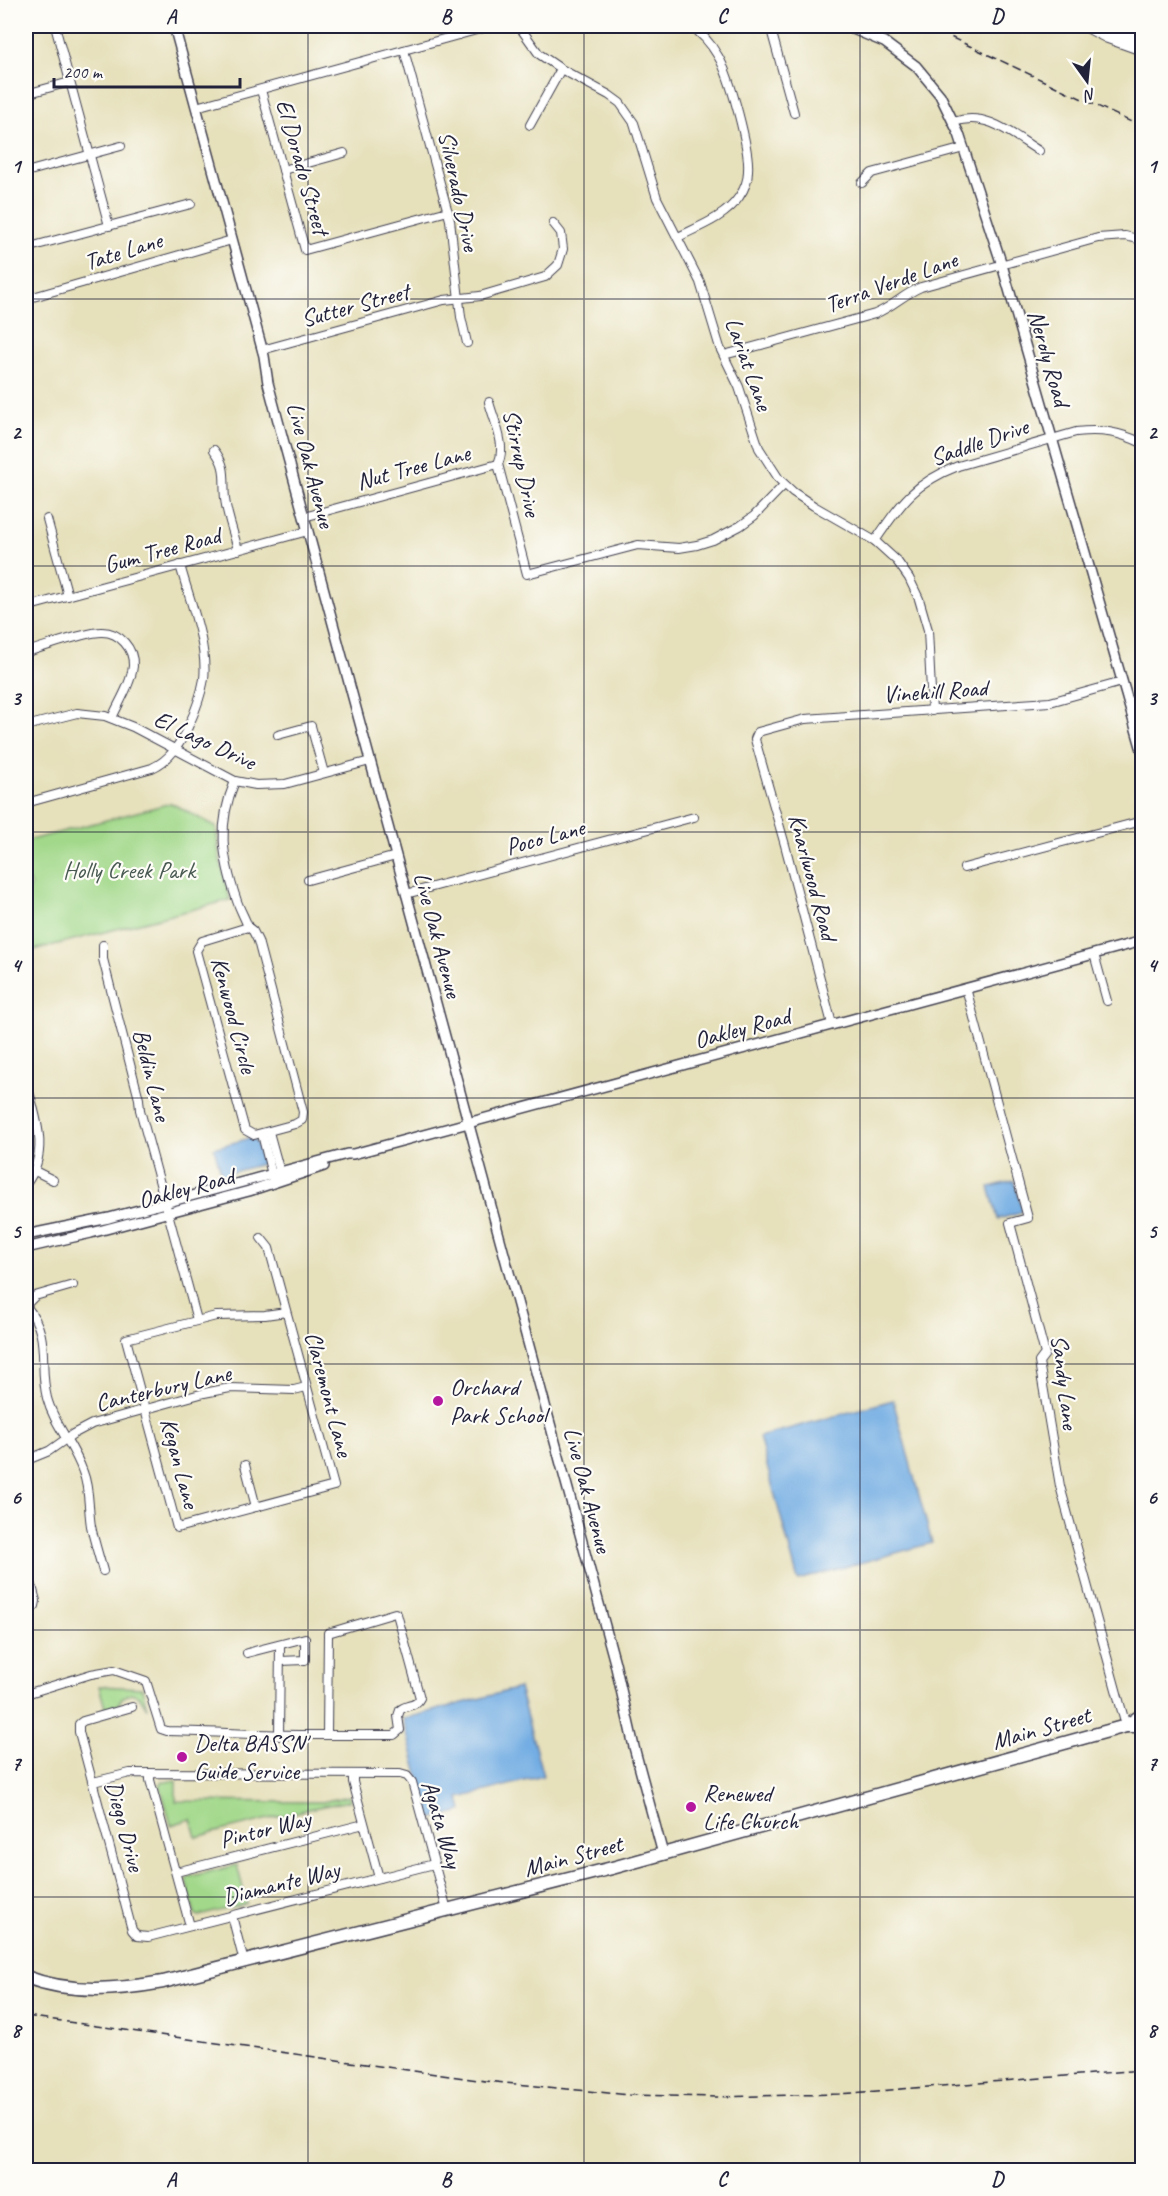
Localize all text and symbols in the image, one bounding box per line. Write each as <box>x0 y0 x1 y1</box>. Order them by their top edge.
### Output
text: A <box>166 4 178 29</box>
text: B <box>441 4 453 29</box>
text: C <box>717 4 729 29</box>
text: D <box>991 4 1005 29</box>
scale bar <box>54 51 240 89</box>
north arrow <box>1057 51 1117 111</box>
text: 200 m <box>63 61 104 83</box>
text: N <box>1080 84 1098 106</box>
street label: El Dorado Street <box>269 96 337 241</box>
street label: Silverado Drive <box>432 129 487 256</box>
text: 1 <box>12 154 23 179</box>
text: 1 <box>1148 154 1159 179</box>
street label: Tate Lane <box>81 224 168 277</box>
street label: Terra Verde Lane <box>821 243 963 320</box>
street label: Sutter Street <box>298 275 415 334</box>
street label: Neroly Road <box>1021 306 1078 413</box>
street label: Lariat Lane <box>718 313 780 417</box>
street label: Live Oak Avenue <box>280 399 343 533</box>
street label: Stirrup Drive <box>496 407 548 521</box>
street label: Saddle Drive <box>926 411 1034 473</box>
text: 2 <box>12 420 23 445</box>
text: 2 <box>1148 420 1159 445</box>
street label: Nut Tree Lane <box>353 437 475 497</box>
street label: Gum Tree Road <box>101 519 227 580</box>
street label: Vinehill Road <box>882 672 992 710</box>
text: 3 <box>12 686 23 711</box>
text: 3 <box>1148 686 1159 711</box>
street label: El Lago Drive <box>149 703 263 778</box>
street label: Knarlwood Road <box>782 810 845 947</box>
street label: Poco Lane <box>502 812 590 862</box>
park label: Holly Creek Park <box>63 855 197 885</box>
street label: Live Oak Avenue <box>407 869 470 1003</box>
text: 4 <box>12 953 24 978</box>
text: 4 <box>1148 953 1160 978</box>
street label: Kenwood Circle <box>204 954 264 1078</box>
street label: Oakley Road <box>691 1000 797 1055</box>
street label: Beldin Lane <box>126 1026 178 1126</box>
street label: Oakley Road <box>135 1160 241 1215</box>
text: 5 <box>12 1219 23 1244</box>
text: 5 <box>1148 1219 1159 1244</box>
street label: Claremont Lane <box>298 1328 361 1462</box>
street label: Sandy Lane <box>1044 1333 1086 1433</box>
street label: Canterbury Lane <box>92 1357 236 1418</box>
place label: Orchard Park School <box>450 1372 551 1430</box>
marker: Orchard Park School <box>431 1394 445 1408</box>
street label: Kegan Lane <box>154 1415 207 1514</box>
street label: Live Oak Avenue <box>557 1424 620 1558</box>
text: 6 <box>11 1485 22 1510</box>
text: 6 <box>1147 1485 1158 1510</box>
street label: Main Street <box>988 1699 1095 1756</box>
place label: Delta BASSN' Guide Service <box>194 1728 311 1786</box>
marker: Delta BASSN' Guide Service <box>175 1750 189 1764</box>
text: 7 <box>12 1751 23 1776</box>
text: 7 <box>1148 1751 1159 1776</box>
street label: Agata Way <box>415 1777 470 1873</box>
street label: Diego Drive <box>99 1778 152 1876</box>
place label: Renewed Life Church <box>703 1778 799 1836</box>
marker: Renewed Life Church <box>684 1800 698 1814</box>
street label: Pintor Way <box>216 1803 315 1855</box>
street label: Main Street <box>521 1828 627 1884</box>
street label: Diamante Way <box>220 1854 344 1912</box>
text: 8 <box>12 2018 24 2043</box>
text: 8 <box>1148 2018 1160 2043</box>
text: A <box>166 2167 178 2192</box>
text: B <box>441 2167 453 2192</box>
text: C <box>717 2167 729 2192</box>
text: D <box>991 2167 1005 2192</box>

